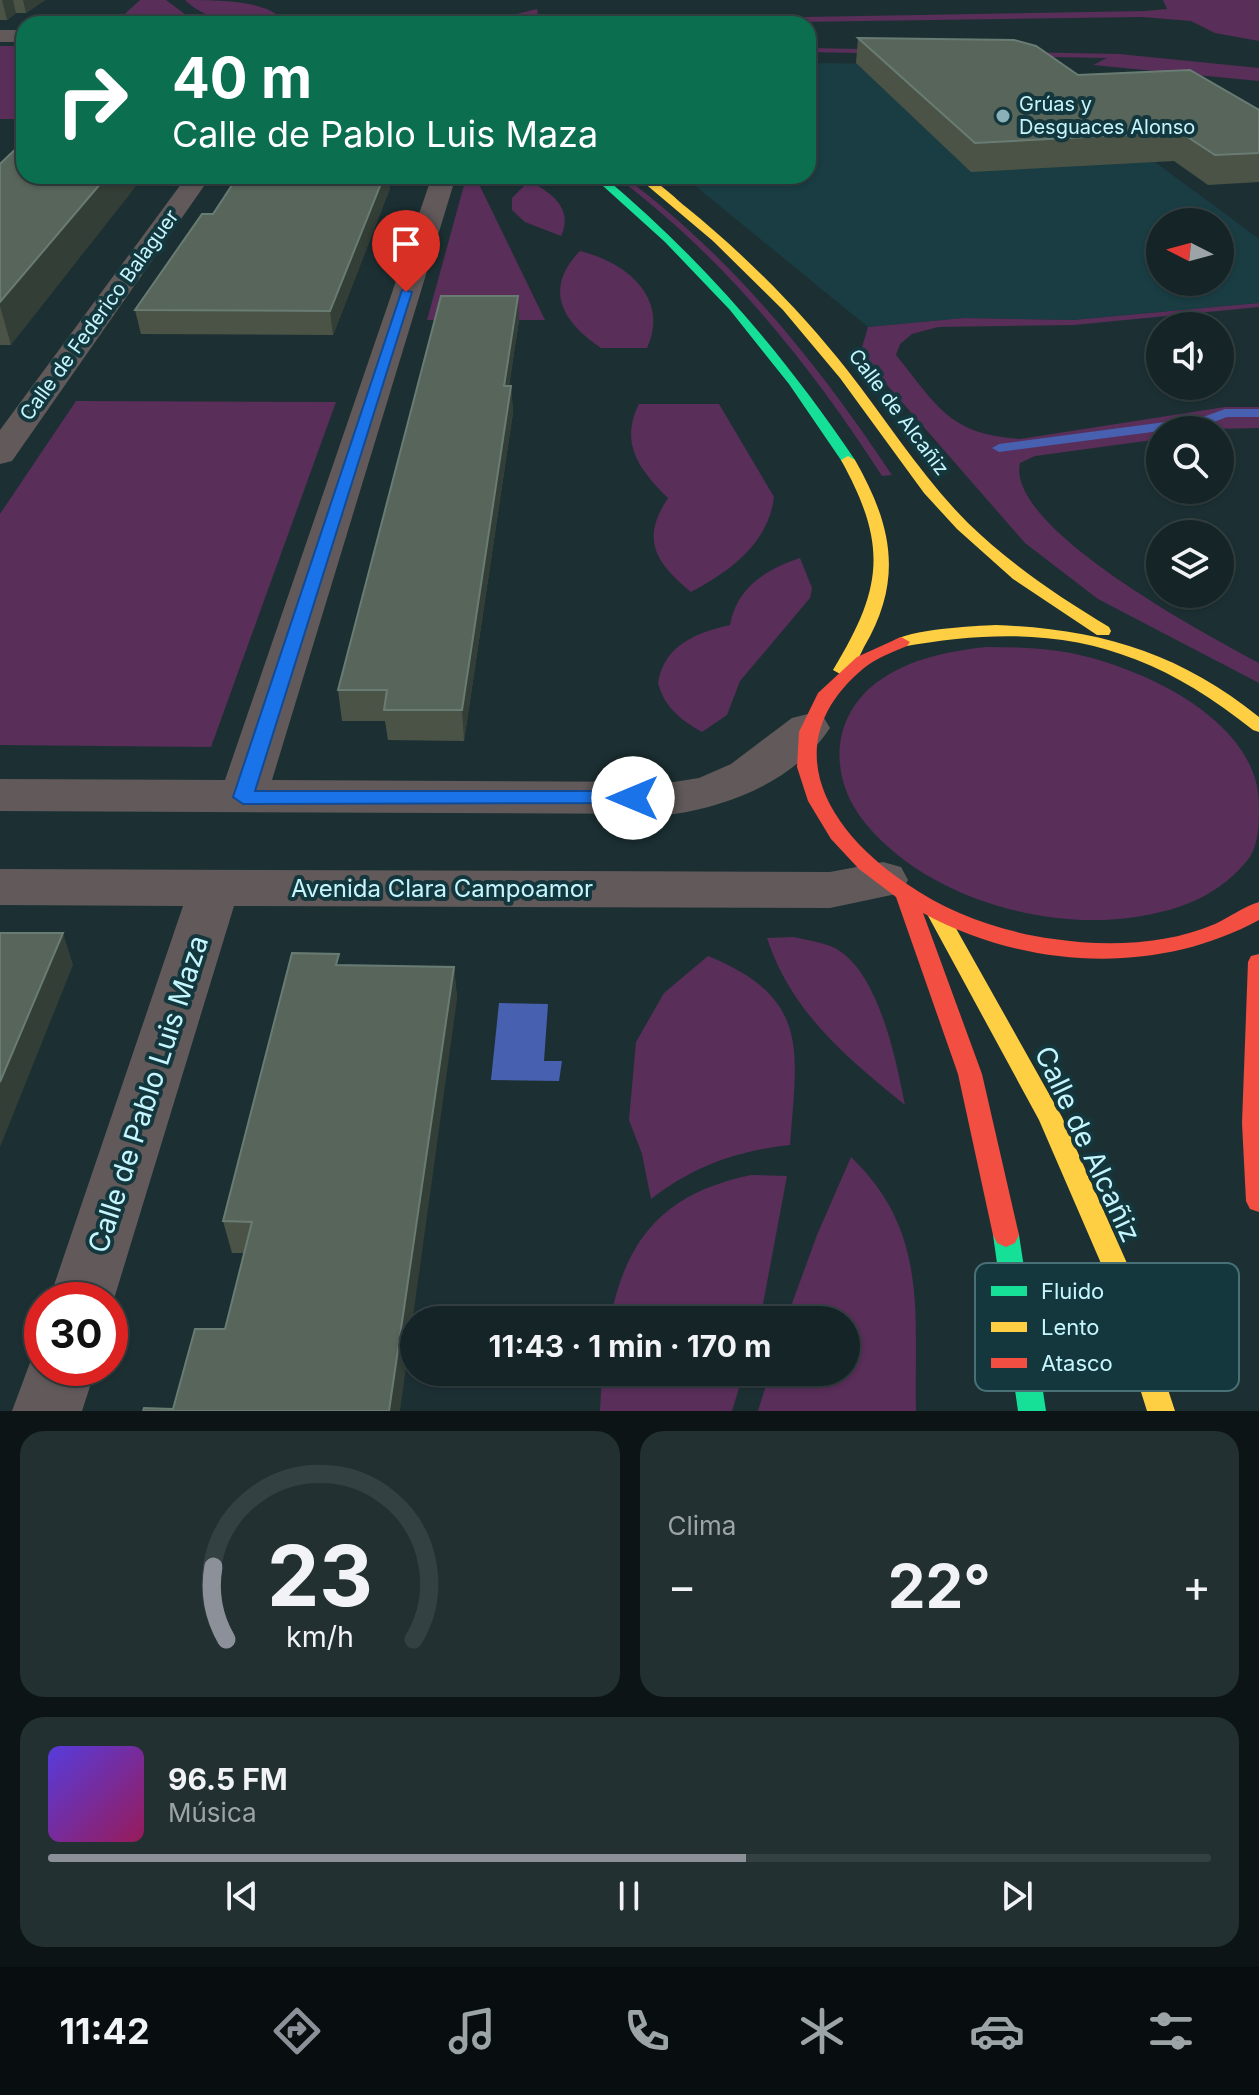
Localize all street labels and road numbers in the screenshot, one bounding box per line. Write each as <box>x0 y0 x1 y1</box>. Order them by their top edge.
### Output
street label: Calle de Federico Balaguer <box>15 205 184 425</box>
street label: Calle de Alcañiz <box>844 344 954 480</box>
street label: Avenida Clara Campoamor <box>291 874 593 903</box>
street label: Calle de Pablo Luis Maza <box>81 931 215 1257</box>
street label: Calle de Alcañiz <box>1028 1041 1148 1247</box>

